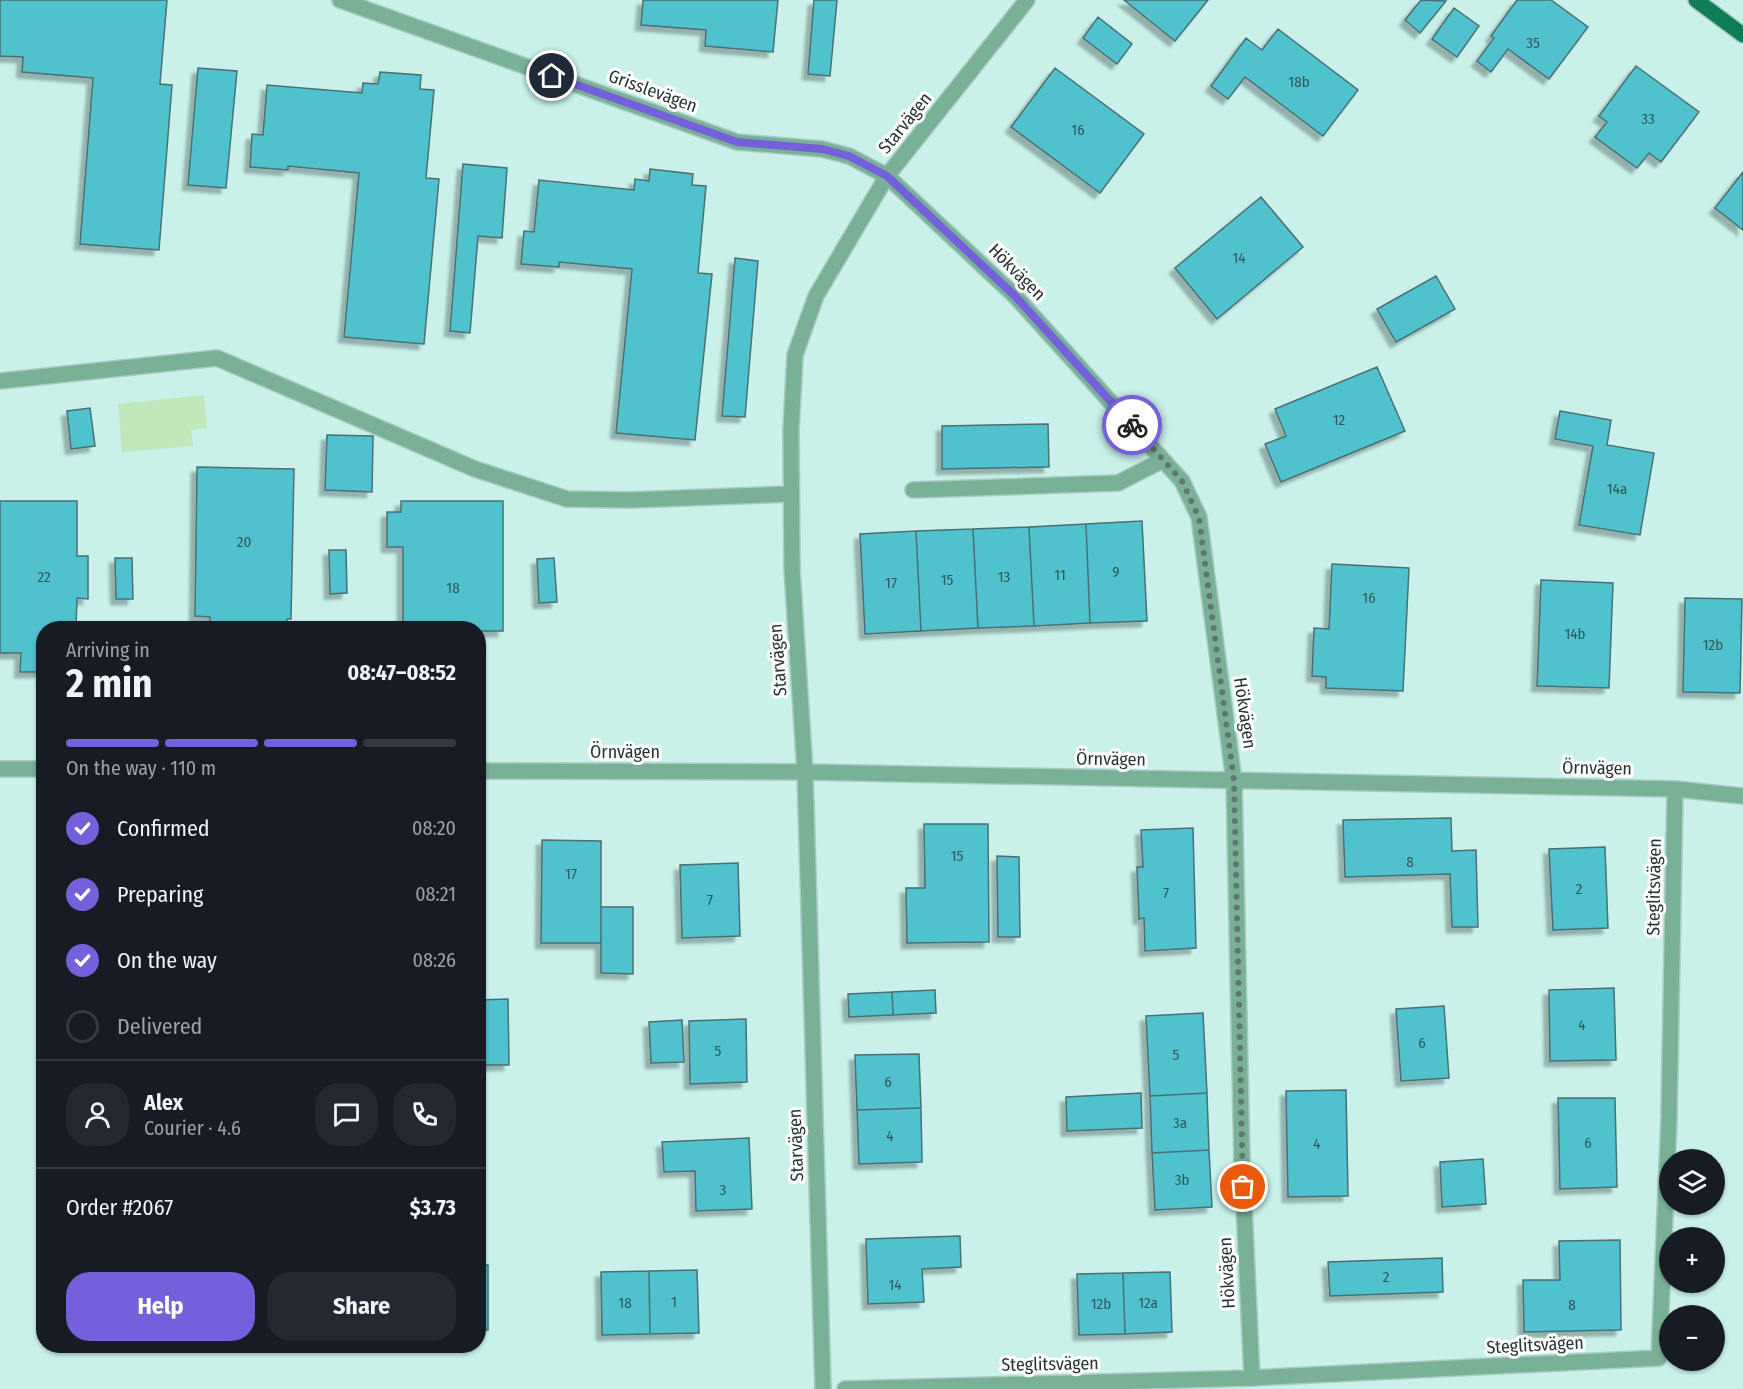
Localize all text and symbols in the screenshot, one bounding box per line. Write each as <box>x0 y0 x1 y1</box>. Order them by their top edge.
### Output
house number: 35 <box>1526 34 1540 52</box>
pin <box>526 50 577 101</box>
icon: home <box>535 59 568 92</box>
street label: Grisslevägen <box>606 65 700 117</box>
house number: 18b <box>1288 73 1310 91</box>
street label: Starvägen <box>874 88 936 158</box>
house number: 33 <box>1641 110 1655 128</box>
house number: 16 <box>1071 121 1085 139</box>
street label: Hökvägen <box>984 239 1050 305</box>
house number: 14 <box>1232 249 1246 267</box>
courier <box>1102 395 1162 455</box>
icon: bike <box>1116 409 1149 442</box>
house number: 12 <box>1333 411 1346 429</box>
house number: 14a <box>1607 480 1627 498</box>
house number: 20 <box>237 533 251 551</box>
house number: 9 <box>1112 563 1120 581</box>
house number: 11 <box>1054 566 1066 584</box>
house number: 22 <box>37 568 51 586</box>
house number: 13 <box>998 568 1011 586</box>
house number: 15 <box>941 571 953 589</box>
house number: 17 <box>885 574 897 592</box>
house number: 18 <box>446 579 460 597</box>
house number: 16 <box>1362 589 1376 607</box>
street label: Starvägen <box>764 623 792 697</box>
house number: 14b <box>1564 625 1586 643</box>
house number: 12b <box>1703 636 1723 654</box>
text: Arriving in <box>66 638 150 662</box>
text: 08:47–08:52 <box>347 659 456 686</box>
text: 2 min <box>66 661 152 707</box>
street label: Hökvägen <box>1229 676 1261 750</box>
street label: Örnvägen <box>590 741 660 763</box>
street label: Örnvägen <box>1076 747 1146 771</box>
text: On the way · 110 m <box>66 756 216 780</box>
street label: Örnvägen <box>1562 756 1632 780</box>
icon: check <box>66 812 99 845</box>
text: Confirmed <box>117 815 210 842</box>
text: 08:20 <box>412 816 456 840</box>
street label: Steglitsvägen <box>1642 838 1666 936</box>
house number: 15 <box>951 847 963 865</box>
house number: 8 <box>1406 853 1414 871</box>
house number: 17 <box>565 865 577 883</box>
icon: check <box>66 878 99 911</box>
house number: 2 <box>1576 880 1583 898</box>
text: Preparing <box>117 881 203 908</box>
text: 08:21 <box>415 882 456 906</box>
house number: 7 <box>1163 884 1169 902</box>
house number: 7 <box>707 891 713 909</box>
icon: check <box>66 944 99 977</box>
text: On the way <box>117 947 217 974</box>
text: 08:26 <box>413 948 456 972</box>
text: Delivered <box>117 1013 202 1040</box>
house number: 4 <box>1578 1016 1586 1034</box>
house number: 6 <box>1418 1034 1426 1052</box>
house number: 5 <box>715 1042 722 1060</box>
house number: 5 <box>1173 1046 1180 1064</box>
house number: 6 <box>884 1073 892 1091</box>
button: person <box>66 1083 129 1146</box>
button: chat <box>315 1083 378 1146</box>
button: phone <box>393 1083 456 1146</box>
text: Alex <box>144 1089 183 1116</box>
street label: Starvägen <box>784 1108 808 1182</box>
house number: 3a <box>1173 1114 1187 1132</box>
text: Courier · 4.6 <box>144 1116 241 1140</box>
house number: 4 <box>886 1127 894 1145</box>
house number: 6 <box>1584 1134 1592 1152</box>
house number: 4 <box>1313 1135 1321 1153</box>
map controls <box>1659 1149 1725 1371</box>
button: layers <box>1659 1149 1725 1215</box>
pin <box>1217 1161 1268 1212</box>
icon: bag <box>1226 1170 1259 1203</box>
house number: 3b <box>1175 1171 1189 1189</box>
house number: 3 <box>720 1181 727 1199</box>
text: Order #2067 <box>66 1194 173 1221</box>
text: $3.73 <box>410 1194 456 1221</box>
button: + <box>1659 1227 1725 1293</box>
street label: Hökvägen <box>1214 1237 1240 1309</box>
house number: 2 <box>1383 1268 1390 1286</box>
button: Help <box>66 1272 255 1341</box>
button: Share <box>267 1272 456 1341</box>
house number: 14 <box>888 1276 902 1294</box>
house number: 1 <box>671 1293 677 1311</box>
house number: 18 <box>618 1294 632 1312</box>
house number: 12a <box>1138 1294 1158 1312</box>
house number: 12b <box>1091 1295 1111 1313</box>
house number: 8 <box>1568 1296 1576 1314</box>
button: − <box>1659 1305 1725 1371</box>
street label: Steglitsvägen <box>1486 1331 1584 1359</box>
street label: Steglitsvägen <box>1001 1352 1099 1376</box>

